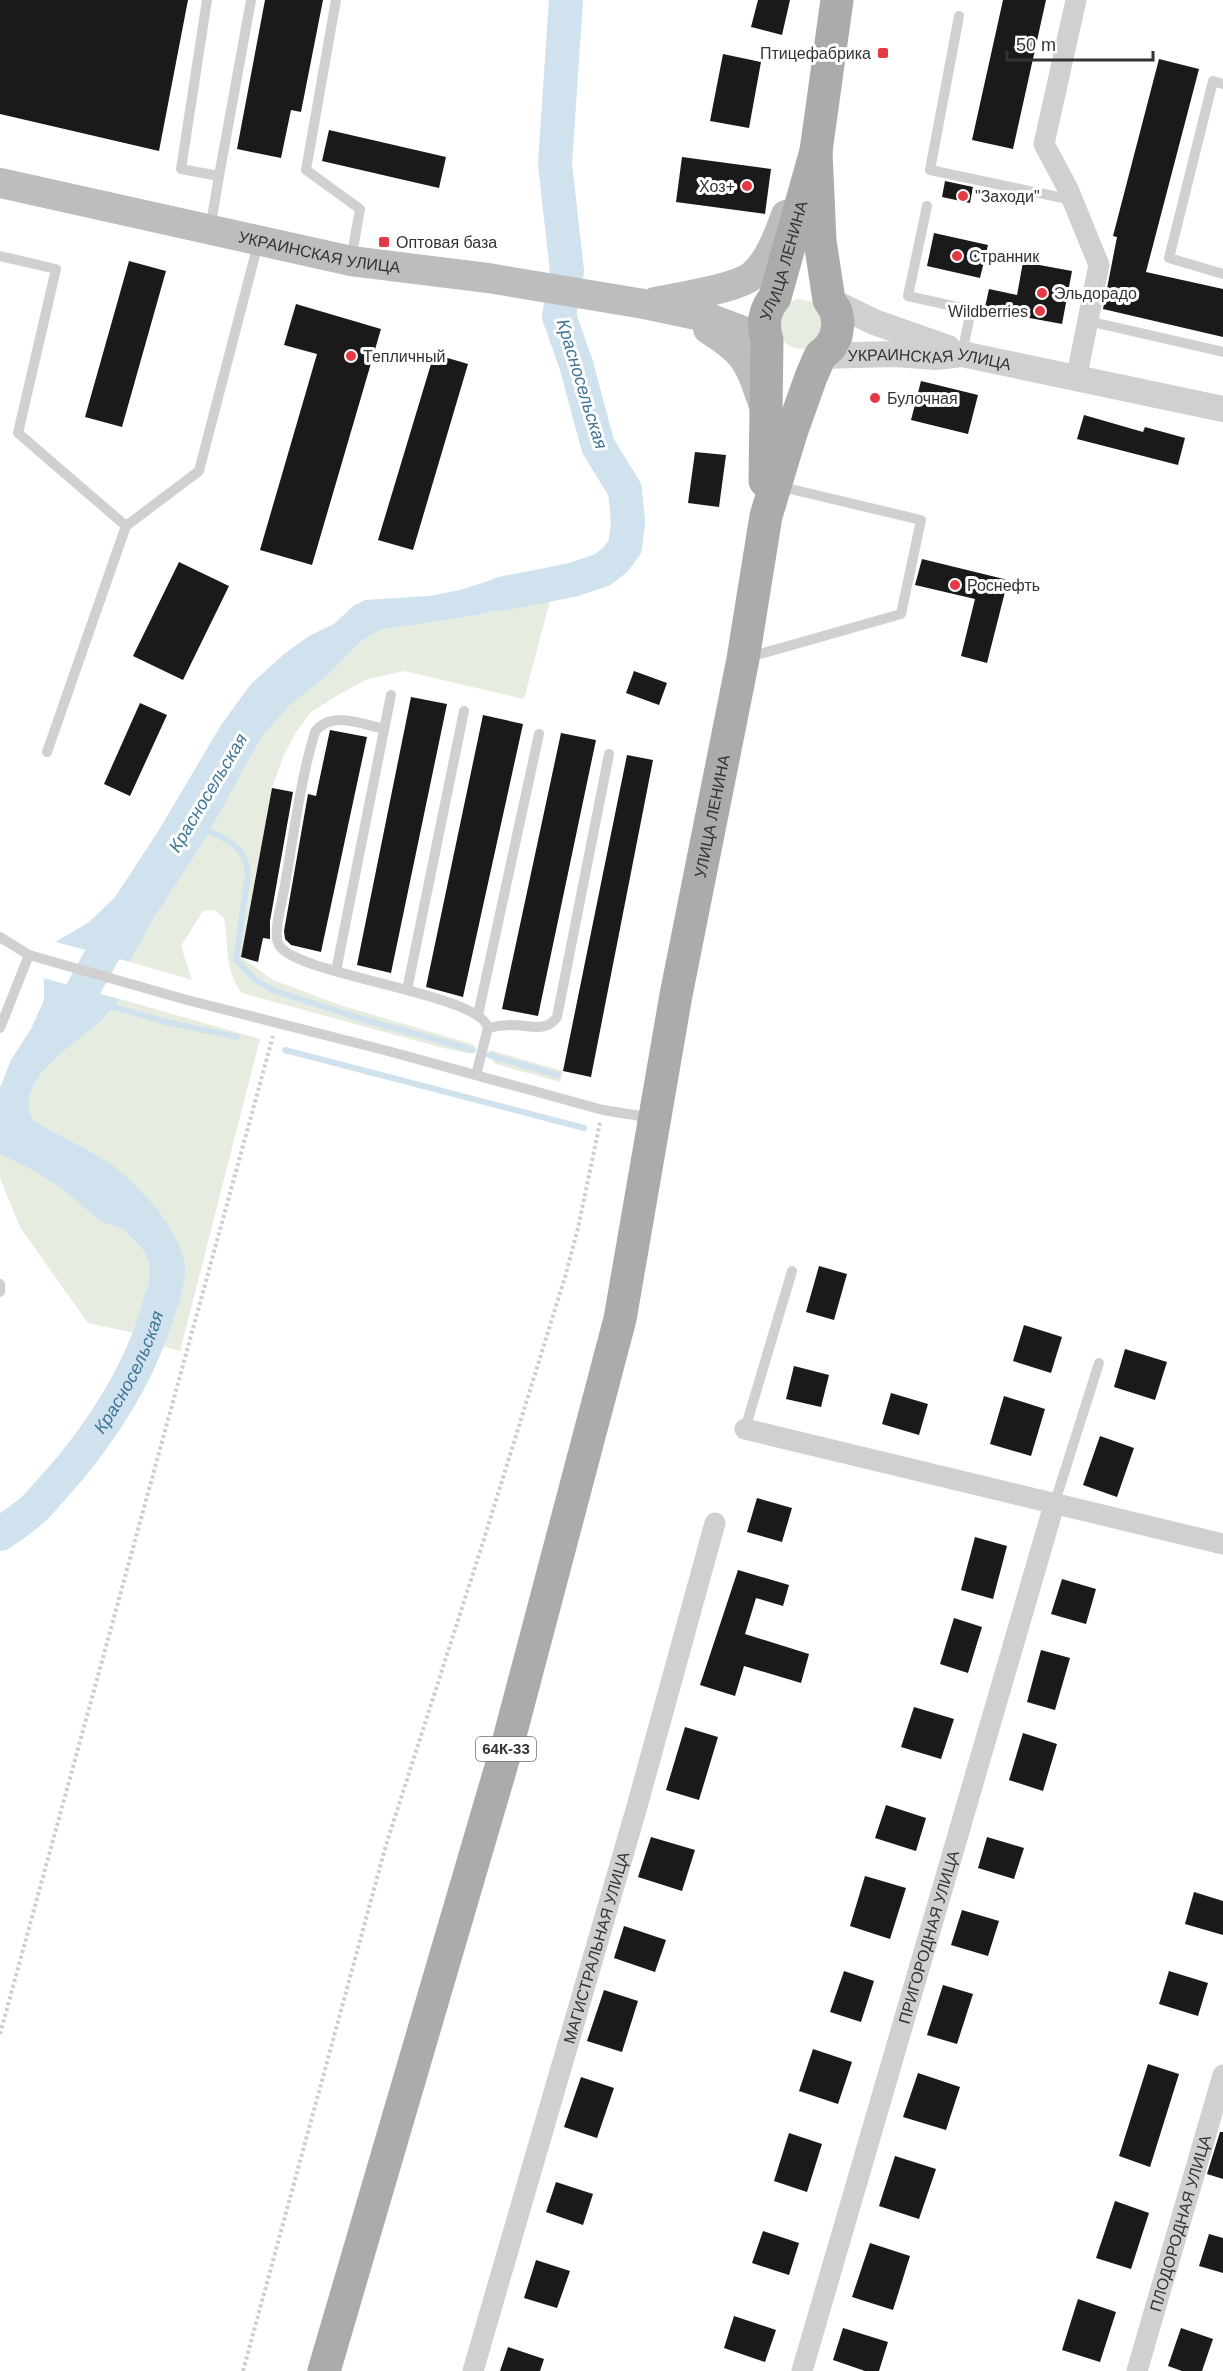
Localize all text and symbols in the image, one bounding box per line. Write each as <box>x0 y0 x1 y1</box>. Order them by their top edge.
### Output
scale bar <box>1007 24 1152 62</box>
text: 50 m <box>1016 35 1056 55</box>
place label: Птицефабрика <box>760 45 871 62</box>
marker: Птицефабрика <box>876 46 890 60</box>
place label: Хоз+ <box>699 178 735 195</box>
marker: Хоз+ <box>740 179 754 193</box>
place label: "Заходи" <box>975 188 1040 205</box>
marker: "Заходи" <box>956 189 970 203</box>
street label: УЛИЦА ЛЕНИНА <box>757 198 811 322</box>
street label: УКРАИНСКАЯ УЛИЦА <box>237 228 402 276</box>
place label: Оптовая база <box>396 234 497 251</box>
marker: Оптовая база <box>377 235 391 249</box>
place label: Странник <box>969 248 1040 265</box>
marker: Странник <box>950 249 964 263</box>
place label: Эльдорадо <box>1054 285 1137 302</box>
marker: Эльдорадо <box>1035 286 1049 300</box>
place label: Wildberries <box>948 303 1028 320</box>
marker: Wildberries <box>1033 304 1047 318</box>
water label: Красносельская <box>553 317 611 452</box>
street label: УКРАИНСКАЯ УЛИЦА <box>847 345 1013 373</box>
place label: Тепличный <box>363 348 445 365</box>
marker: Тепличный <box>344 349 358 363</box>
place label: Булочная <box>887 390 958 407</box>
marker: Булочная <box>868 391 882 405</box>
place label: Роснефть <box>967 577 1040 594</box>
marker: Роснефть <box>948 578 962 592</box>
water label: Красносельская <box>165 730 251 856</box>
street label: УЛИЦА ЛЕНИНА <box>692 753 733 879</box>
water label: Красносельская <box>90 1308 168 1437</box>
road number: 64К-33 <box>476 1737 536 1761</box>
street label: ПРИГОРОДНАЯ УЛИЦА <box>896 1848 962 2026</box>
street label: МАГИСТРАЛЬНАЯ УЛИЦА <box>561 1849 633 2046</box>
street label: ПЛОДОРОДНАЯ УЛИЦА <box>1147 2133 1214 2314</box>

